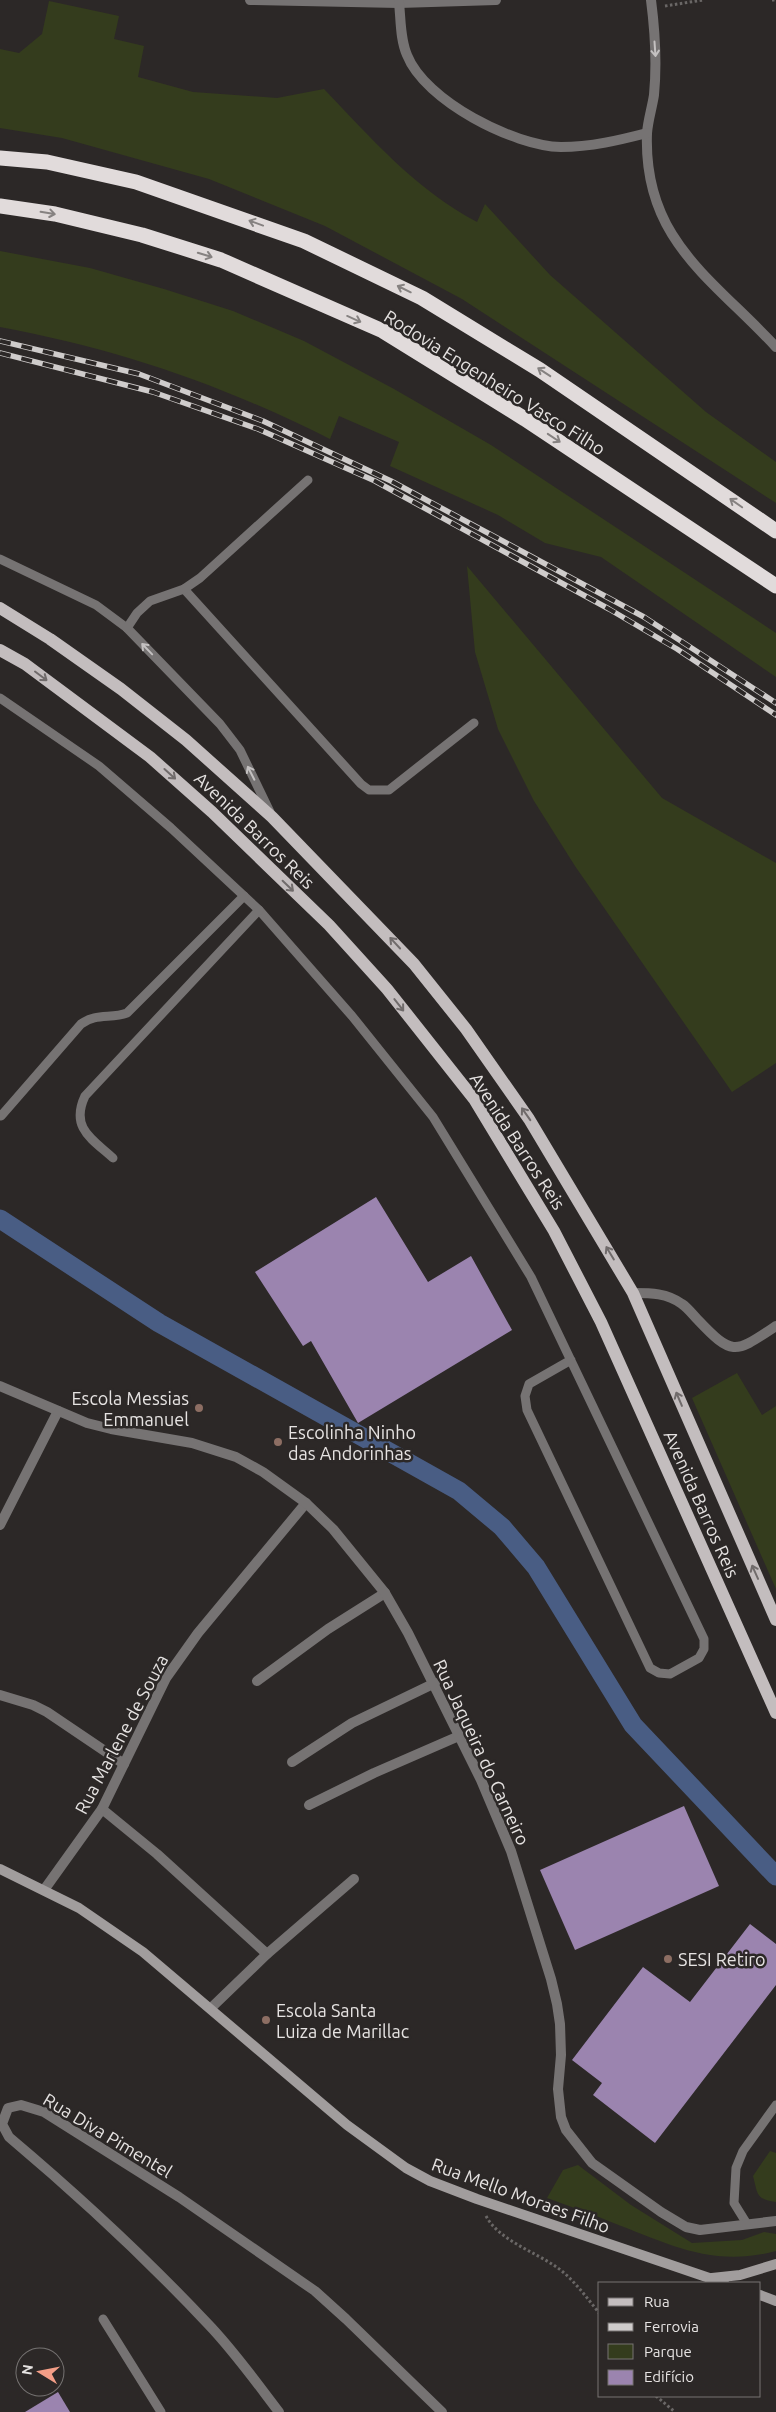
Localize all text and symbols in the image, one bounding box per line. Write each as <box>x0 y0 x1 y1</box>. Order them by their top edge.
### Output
one-way arrow <box>650 40 659 56</box>
one-way arrow <box>40 208 56 218</box>
one-way arrow <box>249 218 264 227</box>
one-way arrow <box>197 251 212 260</box>
one-way arrow <box>397 284 412 294</box>
street label: Rodovia Engenheiro Vasco Filho <box>381 305 609 459</box>
one-way arrow <box>346 314 361 324</box>
one-way arrow <box>537 367 551 377</box>
one-way arrow <box>546 433 560 443</box>
one-way arrow <box>729 498 743 508</box>
one-way arrow <box>141 643 153 655</box>
one-way arrow <box>34 671 48 681</box>
one-way arrow <box>246 766 255 781</box>
street label: Avenida Barros Reis <box>191 768 319 892</box>
one-way arrow <box>164 769 177 780</box>
one-way arrow <box>282 880 294 892</box>
one-way arrow <box>389 937 401 950</box>
one-way arrow <box>393 998 404 1011</box>
street label: Avenida Barros Reis <box>466 1069 570 1213</box>
one-way arrow <box>521 1107 531 1121</box>
one-way arrow <box>604 1246 614 1261</box>
place label: Escola Messias Emmanuel <box>71 1388 189 1429</box>
one-way arrow <box>674 1392 684 1407</box>
marker: Escola Messias Emmanuel <box>193 1402 205 1414</box>
place label: Escolinha Ninho das Andorinhas <box>288 1422 416 1463</box>
street label: Avenida Barros Reis <box>661 1427 744 1581</box>
marker: Escolinha Ninho das Andorinhas <box>272 1436 284 1448</box>
one-way arrow <box>749 1565 759 1580</box>
street label: Rua Marlene de Souza <box>70 1651 172 1817</box>
street label: Rua Jaqueira do Carneiro <box>430 1656 534 1848</box>
place label: SESI Retiro <box>678 1949 766 1969</box>
marker: SESI Retiro <box>662 1953 674 1965</box>
place label: Escola Santa Luiza de Marillac <box>276 2000 409 2041</box>
marker: Escola Santa Luiza de Marillac <box>260 2014 272 2026</box>
street label: Rua Diva Pimentel <box>40 2089 176 2181</box>
street label: Rua Mello Moraes Filho <box>429 2153 613 2237</box>
legend <box>598 2282 761 2397</box>
text: Rua <box>644 2293 670 2310</box>
text: Ferrovia <box>644 2318 699 2335</box>
text: Parque <box>644 2343 692 2360</box>
north arrow <box>15 2347 65 2397</box>
text: N <box>18 2363 36 2376</box>
text: Edifício <box>644 2368 694 2385</box>

